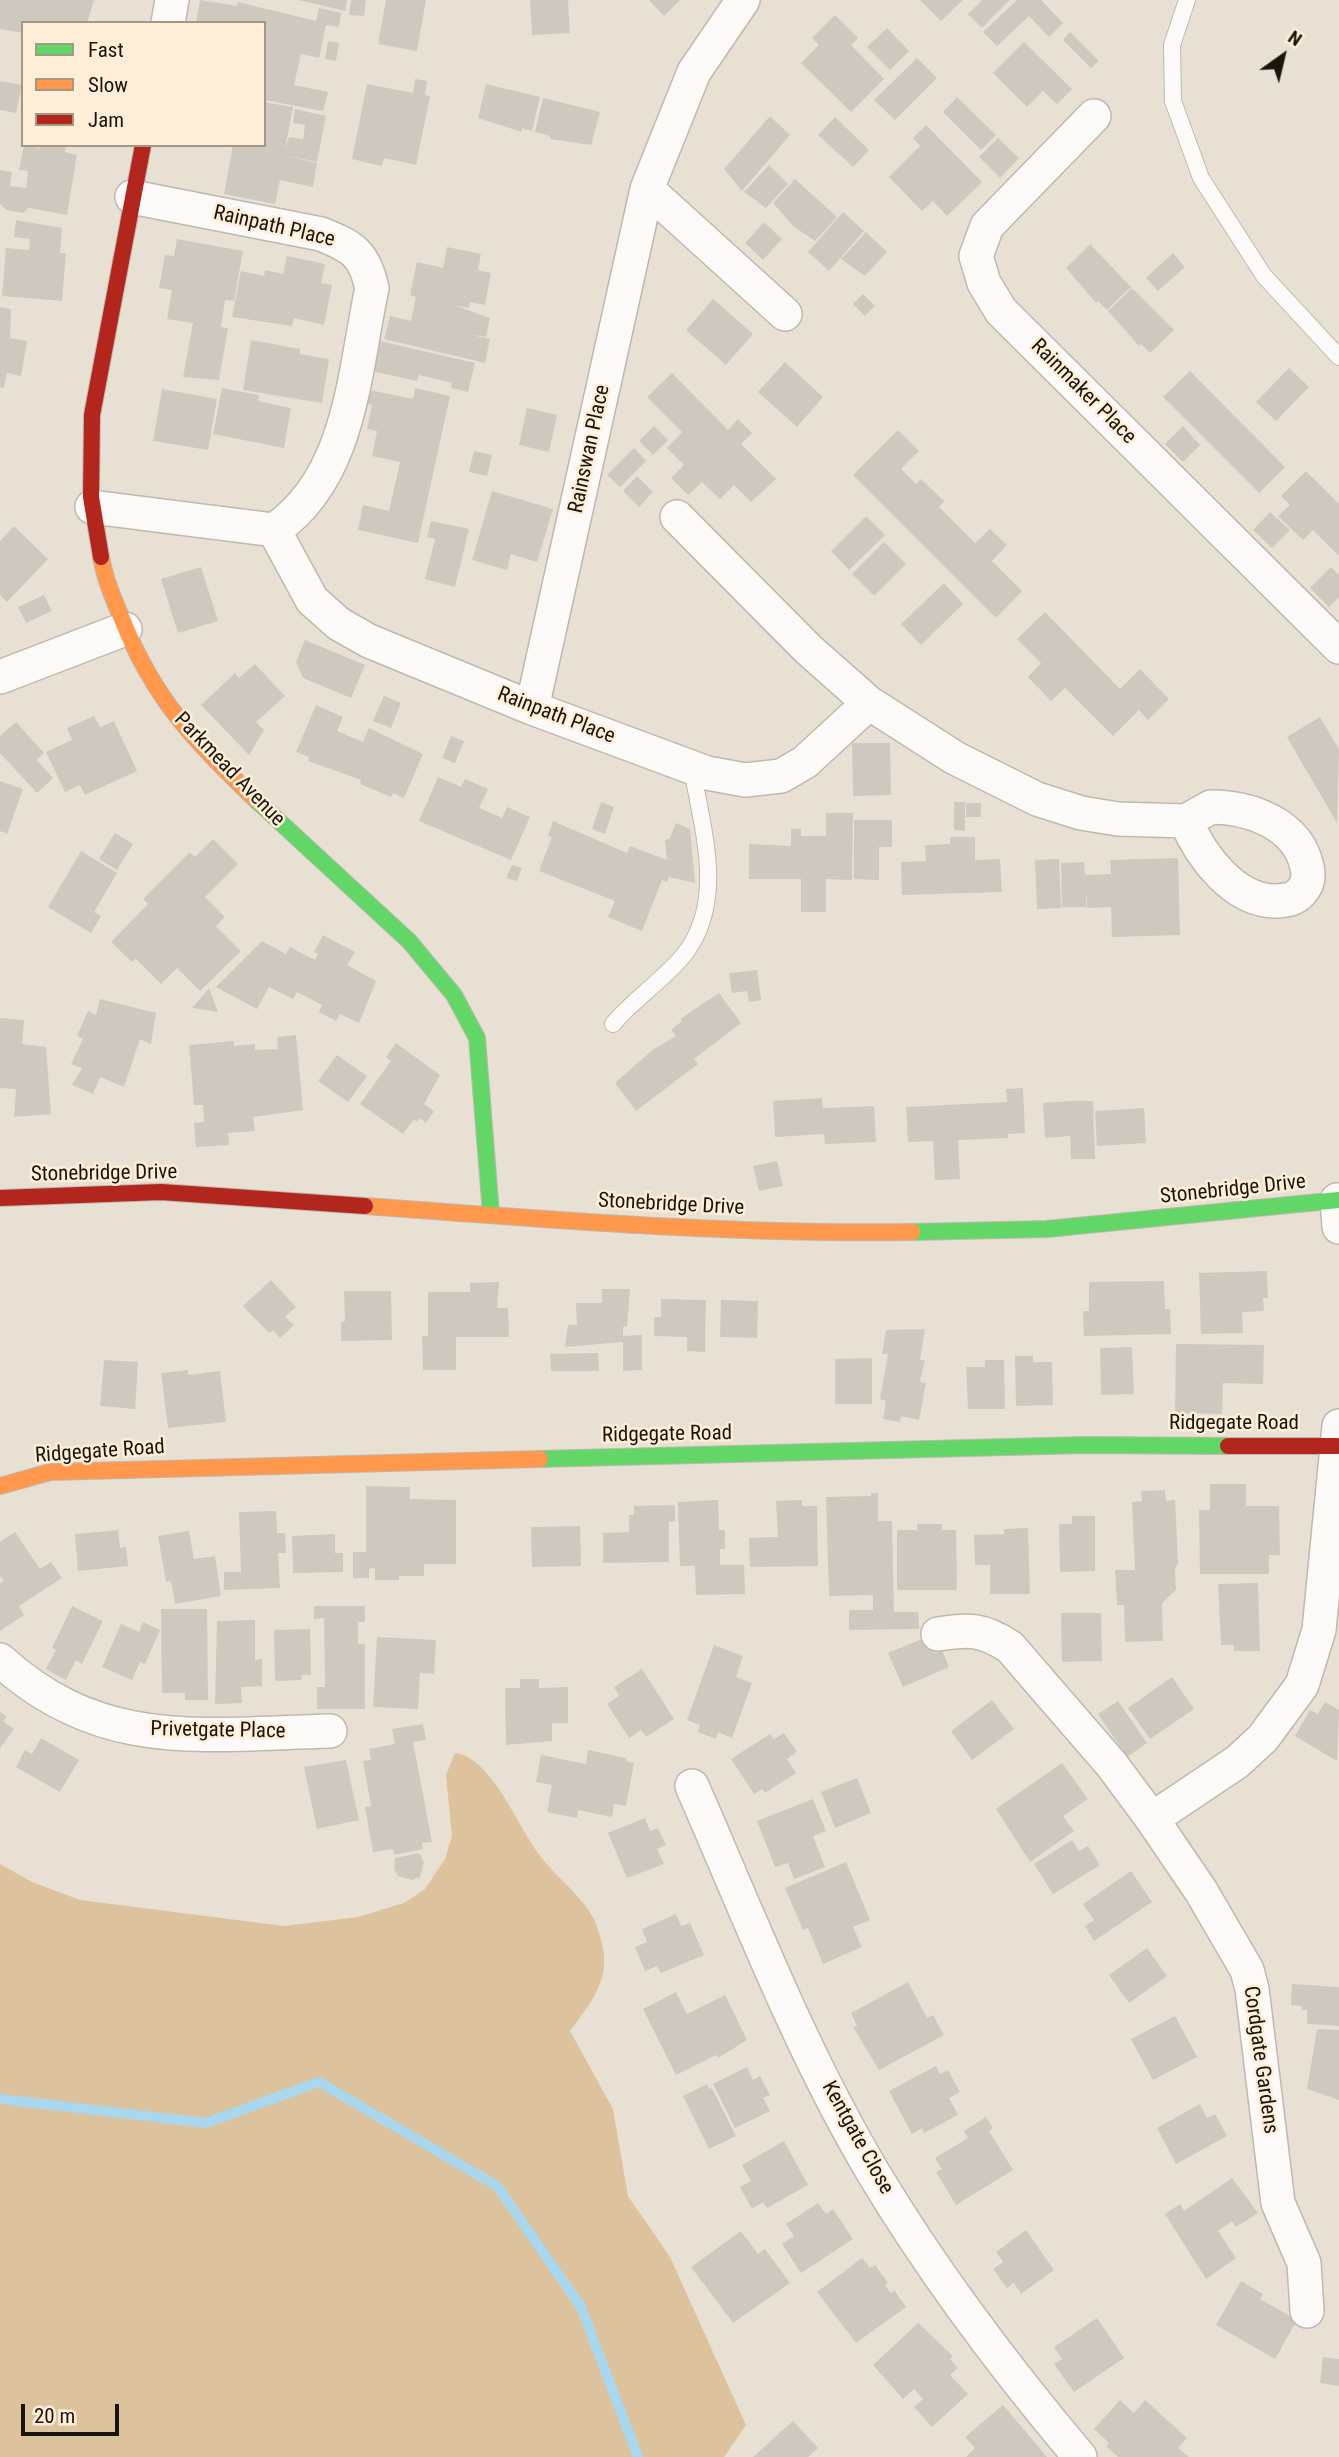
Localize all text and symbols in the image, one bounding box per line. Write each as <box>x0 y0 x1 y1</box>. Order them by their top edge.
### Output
legend <box>21 21 266 147</box>
north arrow <box>1248 21 1318 91</box>
text: N <box>1284 25 1306 51</box>
text: Fast <box>88 38 124 62</box>
text: Slow <box>88 73 128 97</box>
text: Jam <box>88 108 124 132</box>
street label: Rainpath Place <box>211 201 337 253</box>
street label: Rainmaker Place <box>1025 334 1141 450</box>
street label: Rainswan Place <box>564 383 616 515</box>
street label: Rainpath Place <box>494 682 618 750</box>
street label: Parkmead Avenue <box>168 708 290 832</box>
street label: Stonebridge Drive <box>31 1160 177 1188</box>
street label: Stonebridge Drive <box>1159 1170 1307 1210</box>
street label: Stonebridge Drive <box>597 1189 745 1221</box>
street label: Ridgegate Road <box>1169 1411 1299 1437</box>
street label: Ridgegate Road <box>602 1421 732 1449</box>
street label: Ridgegate Road <box>34 1435 166 1469</box>
street label: Privetgate Place <box>150 1717 286 1745</box>
street label: Cordgate Gardens <box>1237 1984 1283 2136</box>
street label: Kentgate Close <box>816 2077 898 2199</box>
scale bar <box>24 2390 122 2434</box>
text: 20 m <box>34 2404 75 2428</box>

